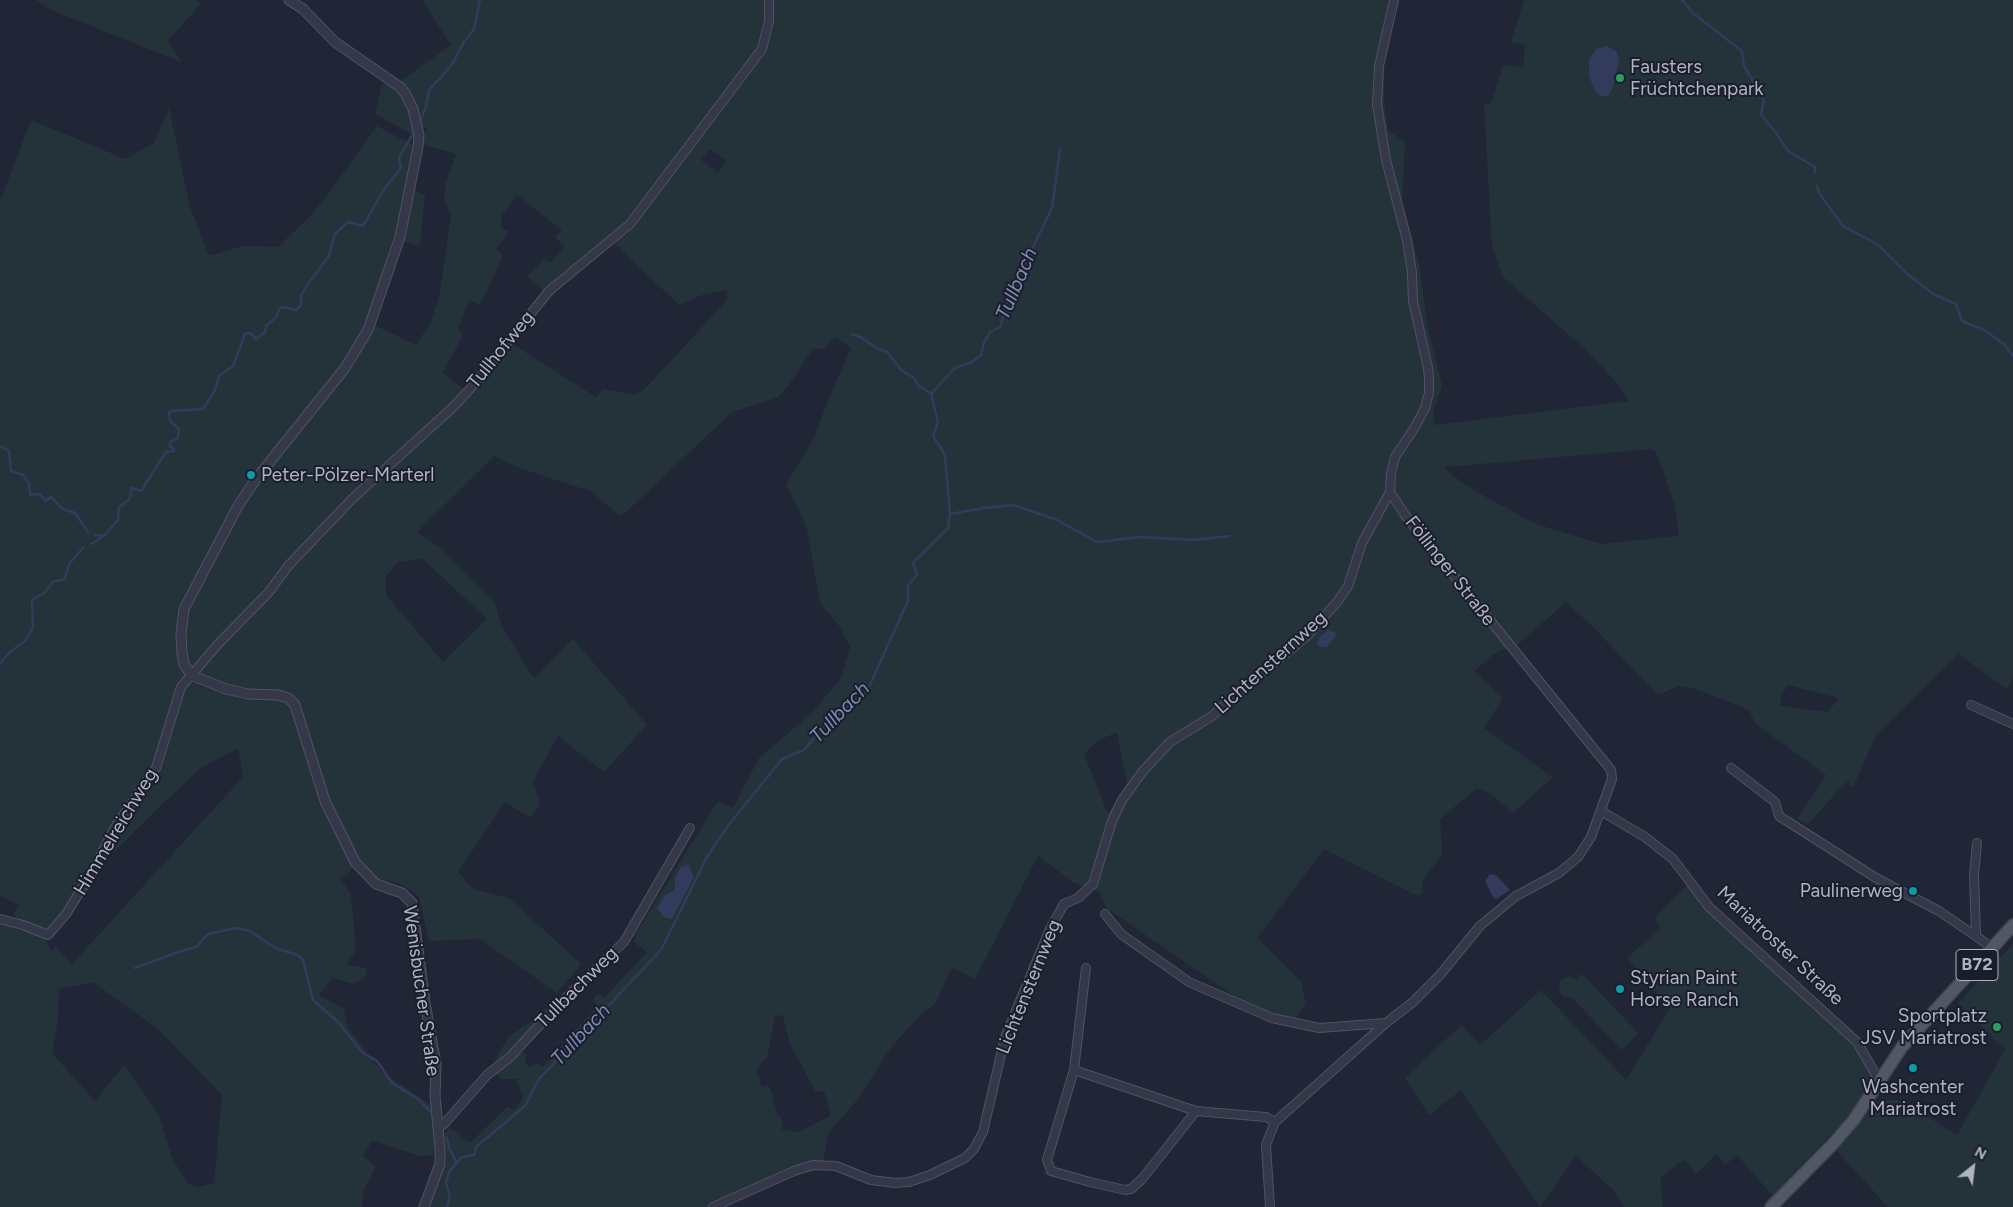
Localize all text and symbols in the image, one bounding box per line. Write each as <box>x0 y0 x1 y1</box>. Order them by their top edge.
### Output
place label: Fausters Früchtchenpark <box>1630 56 1764 100</box>
marker: Fausters Früchtchenpark <box>1614 72 1626 84</box>
water label: Tullbach <box>991 244 1043 324</box>
street label: Tullhofweg <box>463 307 539 393</box>
place label: Peter-Pölzer-Marterl <box>261 464 434 486</box>
marker: Peter-Pölzer-Marterl <box>245 469 257 481</box>
street label: Föllinger Straße <box>1400 511 1500 631</box>
street label: Lichtensternweg <box>1210 607 1332 719</box>
water label: Tullbach <box>805 677 875 749</box>
street label: Himmelreichweg <box>69 765 163 899</box>
place label: Paulinerweg <box>1800 880 1903 902</box>
street label: Mariatroster Straße <box>1712 882 1848 1010</box>
marker: Paulinerweg <box>1907 885 1919 897</box>
street label: Wenisbucher Straße <box>398 904 444 1078</box>
street label: Lichtensternweg <box>992 917 1066 1057</box>
street label: Tullbachweg <box>531 942 623 1034</box>
road number: B72 <box>1956 950 1998 980</box>
place label: Styrian Paint Horse Ranch <box>1630 967 1739 1011</box>
marker: Styrian Paint Horse Ranch <box>1614 983 1626 995</box>
water label: Tullbach <box>546 999 616 1071</box>
place label: Sportplatz JSV Mariatrost <box>1861 1005 1987 1049</box>
marker: Sportplatz JSV Mariatrost <box>1991 1021 2003 1033</box>
marker: Washcenter Mariatrost <box>1907 1062 1919 1074</box>
place label: Washcenter Mariatrost <box>1862 1076 1964 1120</box>
north arrow <box>1948 1142 1998 1192</box>
text: N <box>1972 1143 1989 1163</box>

